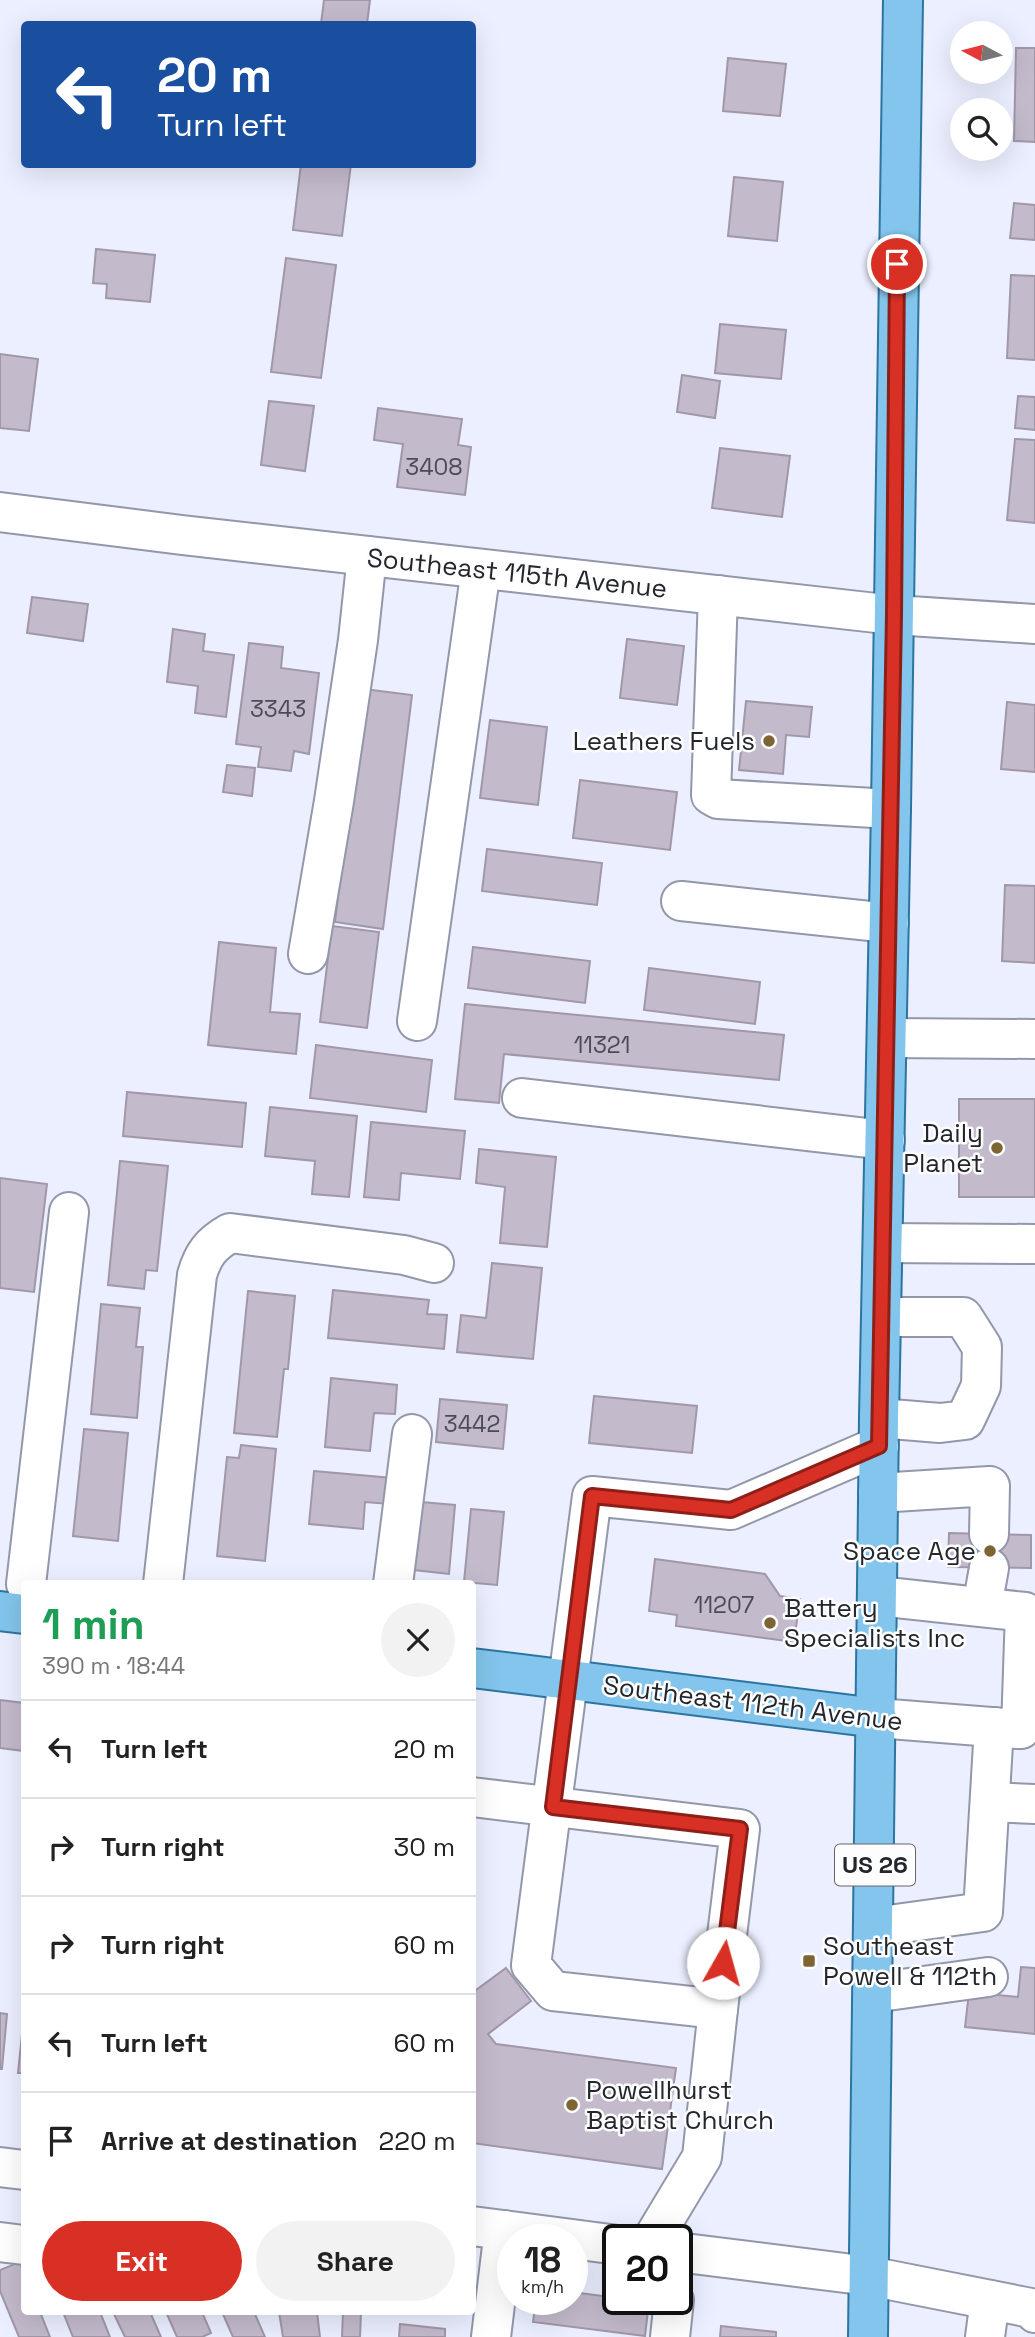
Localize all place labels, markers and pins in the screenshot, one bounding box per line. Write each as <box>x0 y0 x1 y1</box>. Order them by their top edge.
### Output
pin <box>867 234 927 294</box>
place label: Leathers Fuels <box>573 724 755 758</box>
marker: Leathers Fuels <box>761 733 777 749</box>
place label: Daily Planet <box>903 1116 983 1180</box>
marker: Daily Planet <box>989 1140 1005 1156</box>
place label: Space Age <box>843 1534 976 1568</box>
marker: Space Age <box>982 1543 998 1559</box>
place label: Battery Specialists Inc <box>784 1591 965 1655</box>
marker: Battery Specialists Inc <box>762 1615 778 1631</box>
place label: Southeast Powell & 112th <box>823 1929 997 1993</box>
marker: Southeast Powell & 112th <box>801 1953 817 1969</box>
place label: Powellhurst Baptist Church <box>586 2073 774 2137</box>
marker: Powellhurst Baptist Church <box>564 2097 580 2113</box>

